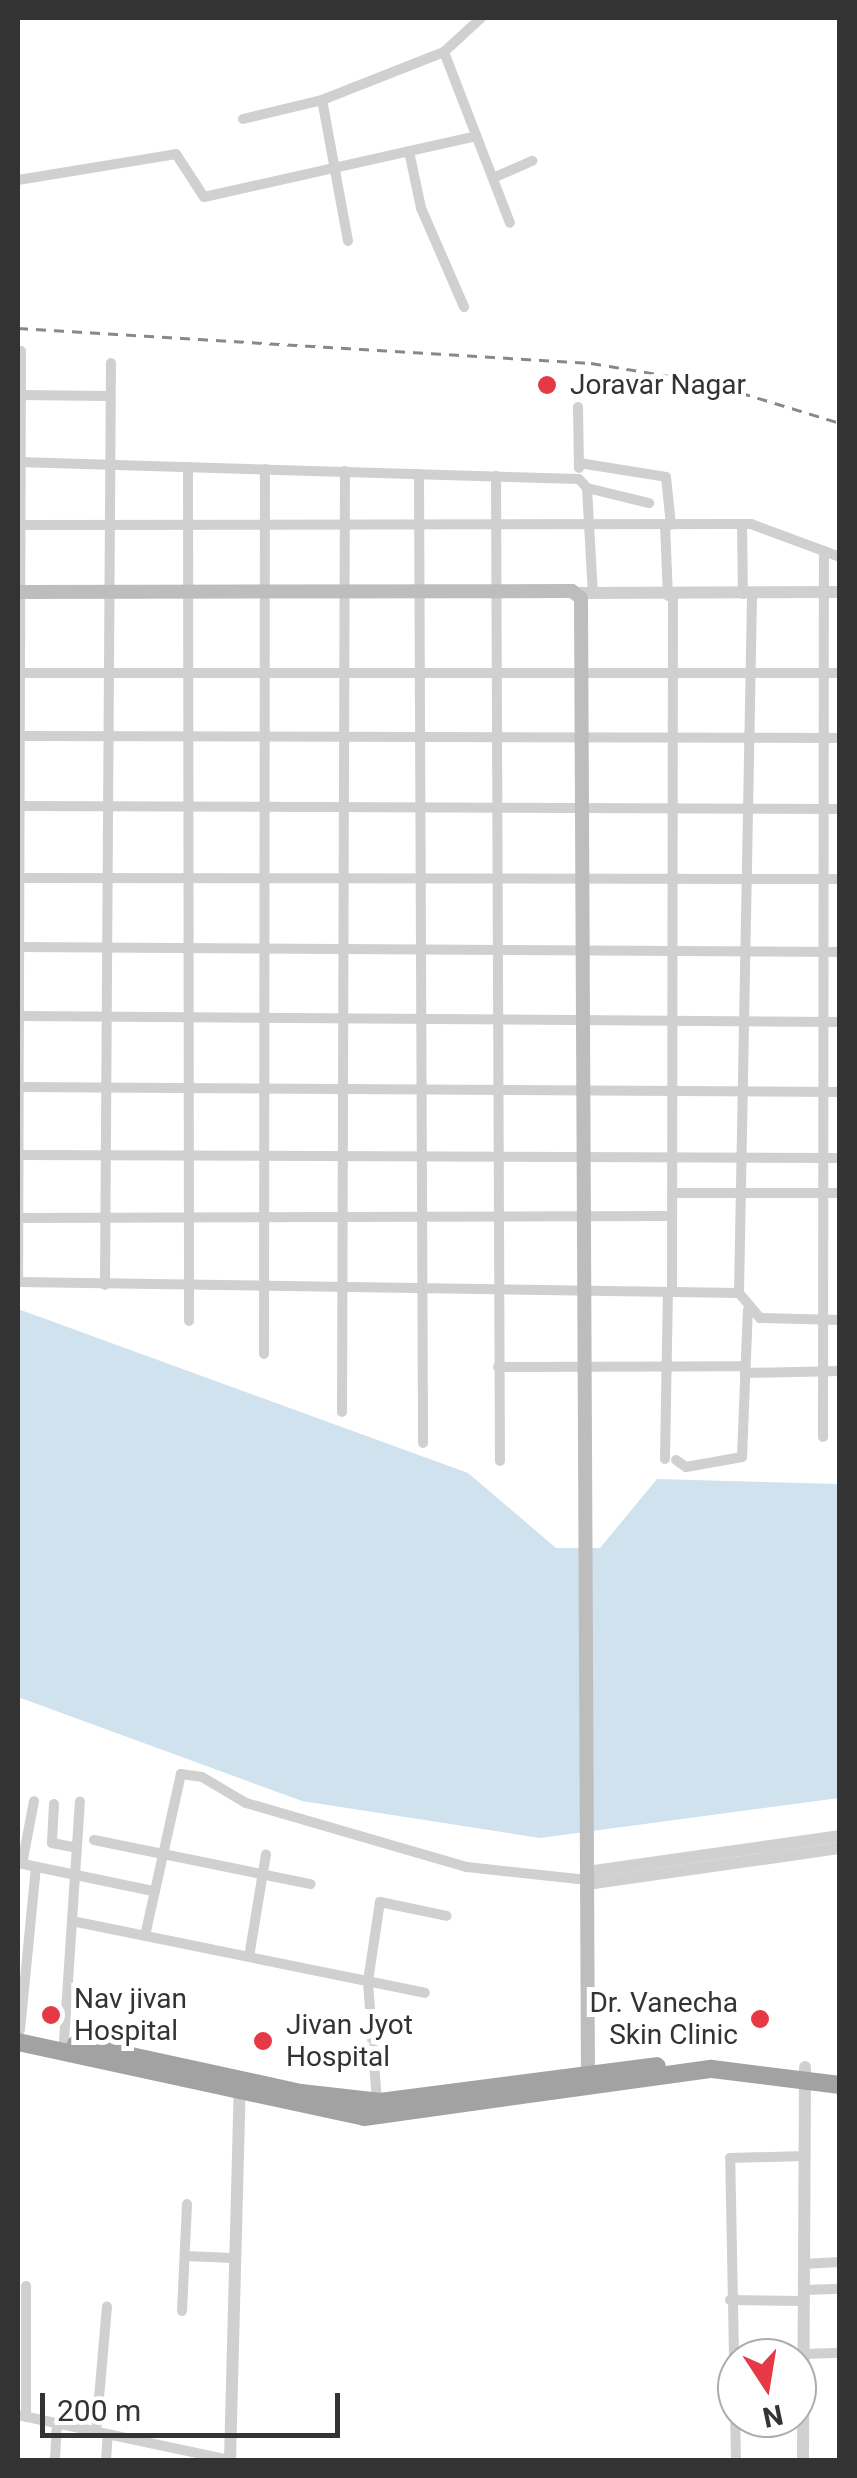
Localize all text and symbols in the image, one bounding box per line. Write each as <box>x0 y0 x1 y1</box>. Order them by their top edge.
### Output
place label: Joravar Nagar <box>570 368 746 402</box>
marker: Joravar Nagar <box>534 372 560 398</box>
place label: Nav jivan Hospital <box>74 1982 187 2048</box>
place label: Dr. Vanecha Skin Clinic <box>589 1986 738 2052</box>
marker: Nav jivan Hospital <box>38 2002 64 2028</box>
marker: Dr. Vanecha Skin Clinic <box>747 2006 773 2032</box>
place label: Jivan Jyot Hospital <box>286 2008 413 2074</box>
marker: Jivan Jyot Hospital <box>250 2028 276 2054</box>
north arrow <box>717 2338 817 2438</box>
scale bar <box>45 2373 345 2435</box>
text: 200 m <box>57 2393 141 2428</box>
text: N <box>760 2398 786 2434</box>

